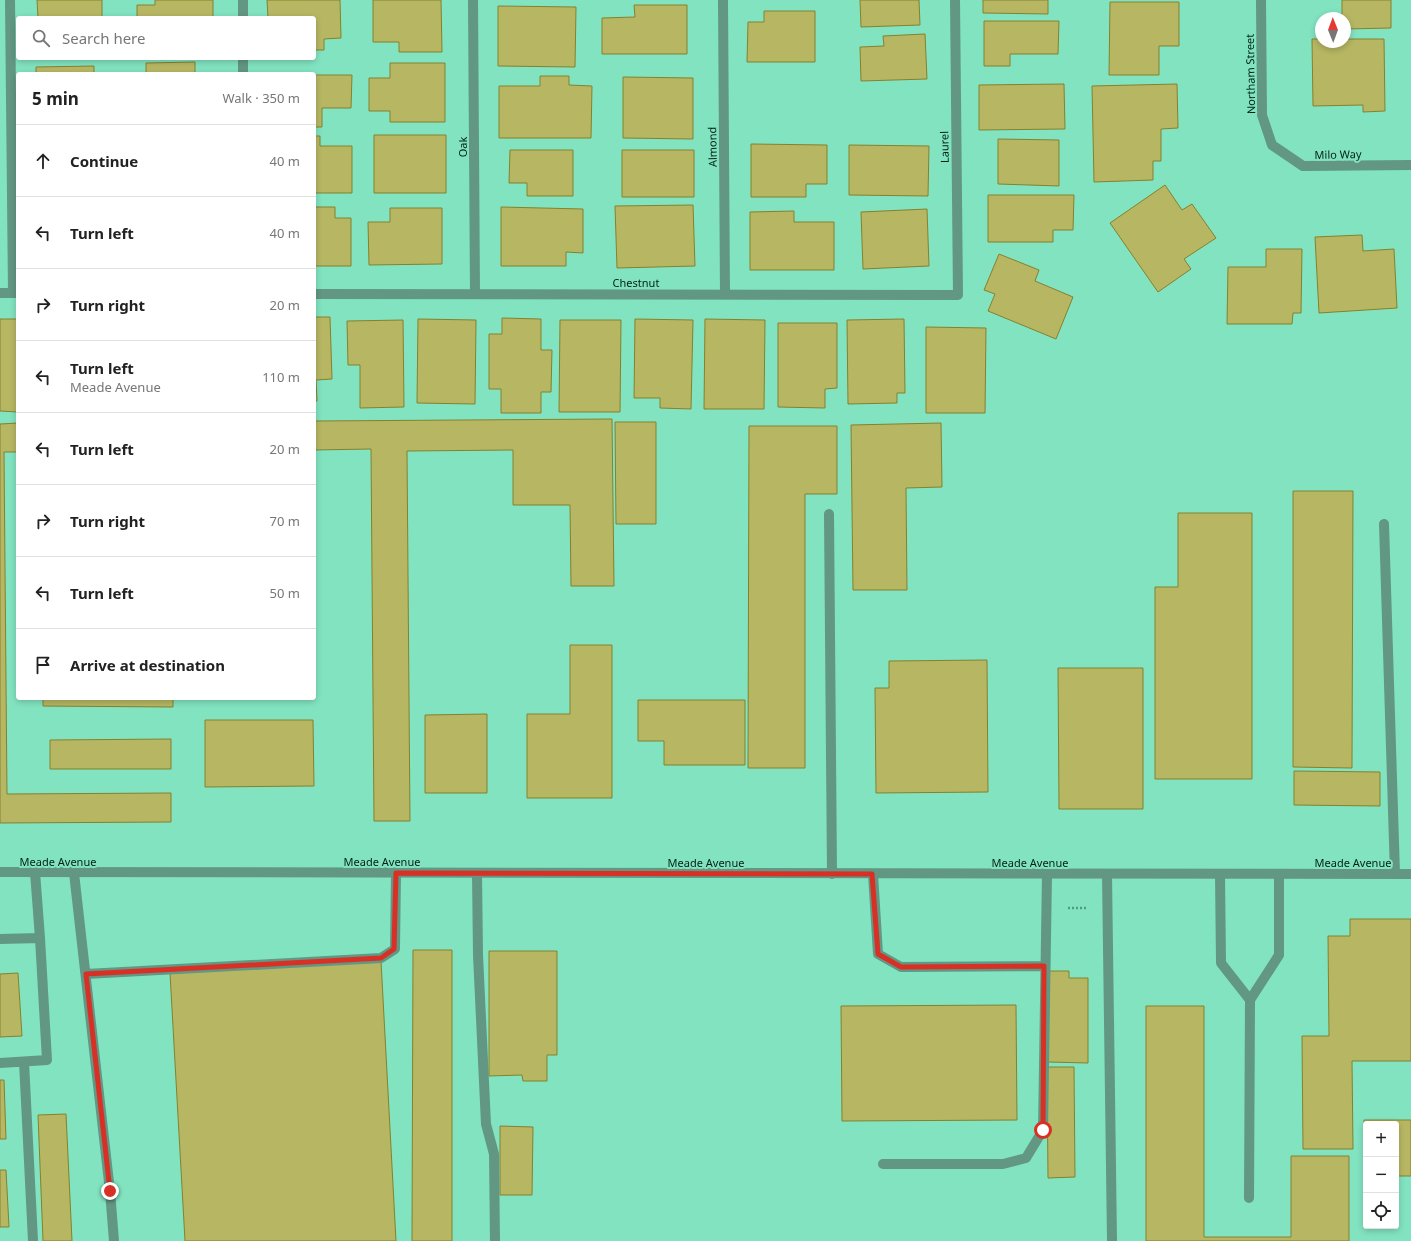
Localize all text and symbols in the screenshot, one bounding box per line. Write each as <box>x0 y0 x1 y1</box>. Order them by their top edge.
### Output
north arrow <box>1315 12 1351 48</box>
search box <box>16 16 316 60</box>
icon: search <box>30 27 52 49</box>
text: Search here <box>62 28 145 48</box>
street label: Northam Street <box>1242 34 1258 114</box>
text: 5 min <box>32 87 79 110</box>
text: Walk · 350 m <box>222 89 300 107</box>
street label: Almond <box>704 127 720 167</box>
street label: Laurel <box>936 131 952 163</box>
street label: Oak <box>455 137 470 157</box>
street label: Milo Way <box>1314 146 1362 162</box>
icon: ahead <box>32 150 54 172</box>
text: Continue <box>70 151 138 171</box>
text: 40 m <box>270 152 300 170</box>
icon: left <box>32 222 54 244</box>
text: Turn left <box>70 223 134 243</box>
text: 40 m <box>270 224 300 242</box>
street label: Chestnut <box>613 275 659 290</box>
icon: right <box>32 294 54 316</box>
text: Turn right <box>70 295 145 315</box>
text: 20 m <box>270 296 300 314</box>
text: Turn left <box>70 358 134 378</box>
icon: left <box>32 366 54 388</box>
text: 110 m <box>262 368 300 386</box>
text: Meade Avenue <box>70 378 161 396</box>
icon: left <box>32 438 54 460</box>
text: Turn left <box>70 439 134 459</box>
text: 20 m <box>270 440 300 458</box>
icon: right <box>32 510 54 532</box>
text: Turn right <box>70 511 145 531</box>
text: 70 m <box>270 512 300 530</box>
icon: left <box>32 582 54 604</box>
text: Turn left <box>70 583 134 603</box>
text: 50 m <box>270 584 300 602</box>
icon: arrive <box>32 654 54 676</box>
text: Arrive at destination <box>70 655 225 675</box>
street label: Meade Avenue <box>20 854 96 869</box>
street label: Meade Avenue <box>344 854 420 869</box>
street label: Meade Avenue <box>668 855 744 870</box>
street label: Meade Avenue <box>992 855 1068 870</box>
street label: Meade Avenue <box>1315 855 1391 870</box>
route start <box>1034 1121 1052 1139</box>
map controls <box>1363 1121 1399 1229</box>
button: + <box>1363 1121 1399 1157</box>
button: − <box>1363 1157 1399 1193</box>
route end <box>101 1182 119 1200</box>
button: locate <box>1363 1193 1399 1229</box>

